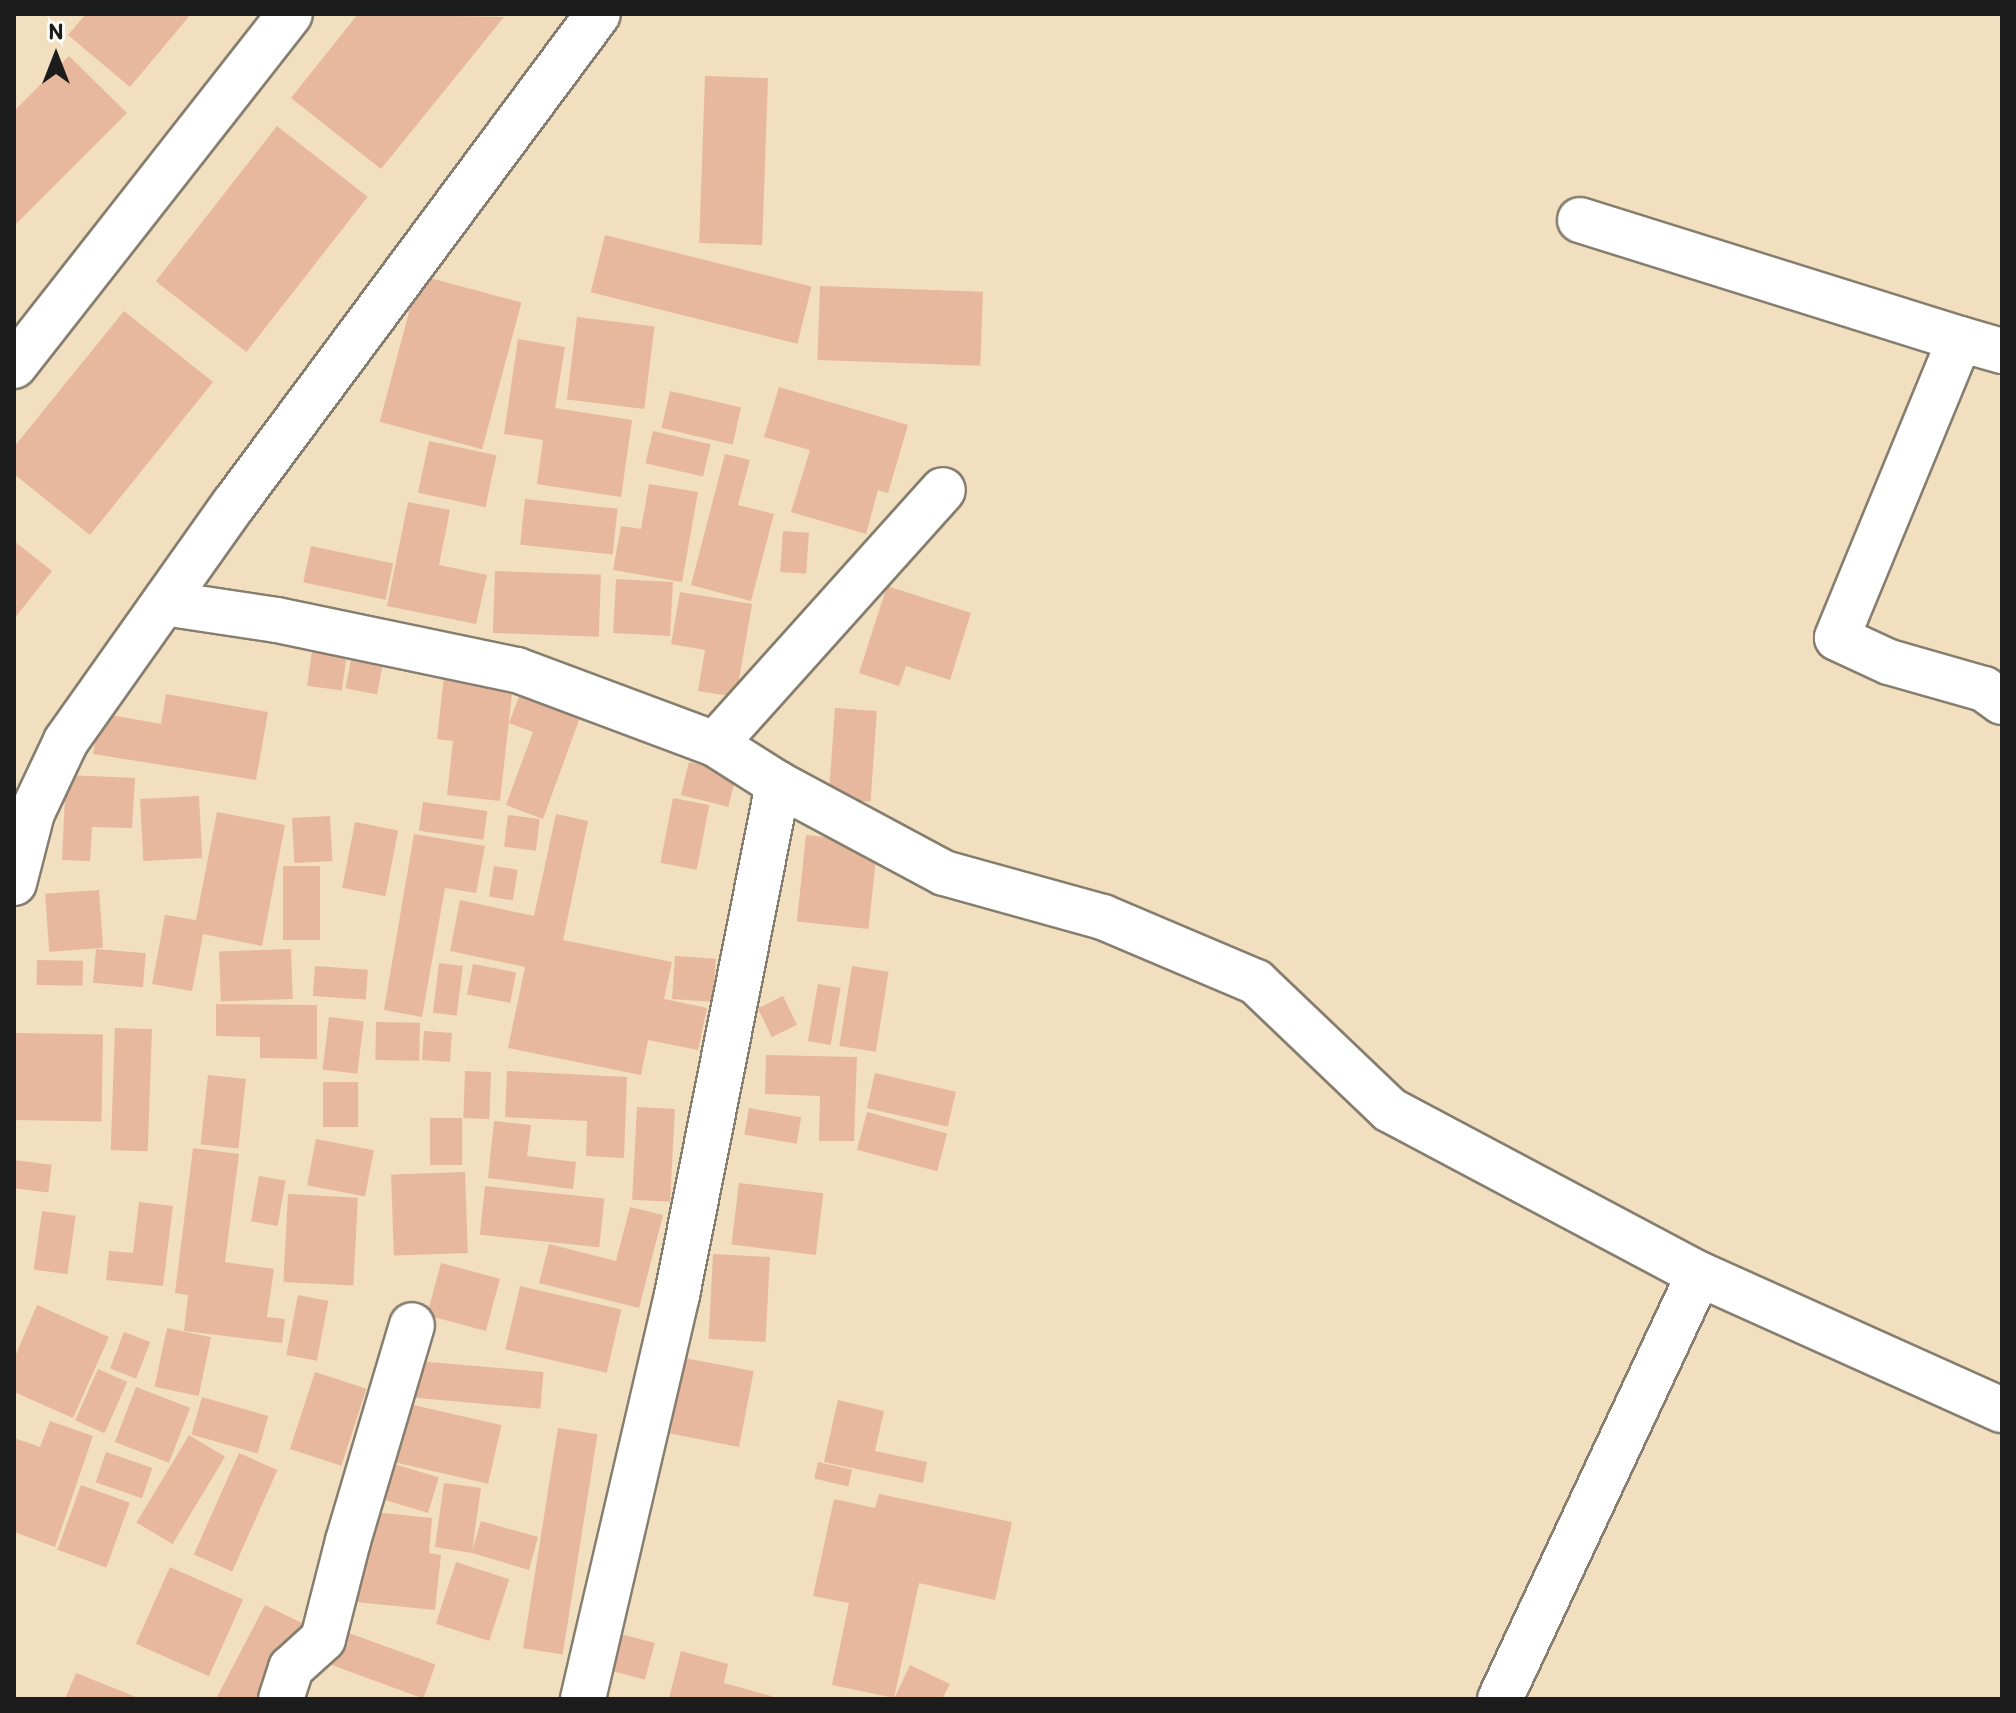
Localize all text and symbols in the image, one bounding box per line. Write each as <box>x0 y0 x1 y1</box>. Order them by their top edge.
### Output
north arrow <box>16 16 96 96</box>
text: N <box>49 18 63 45</box>

